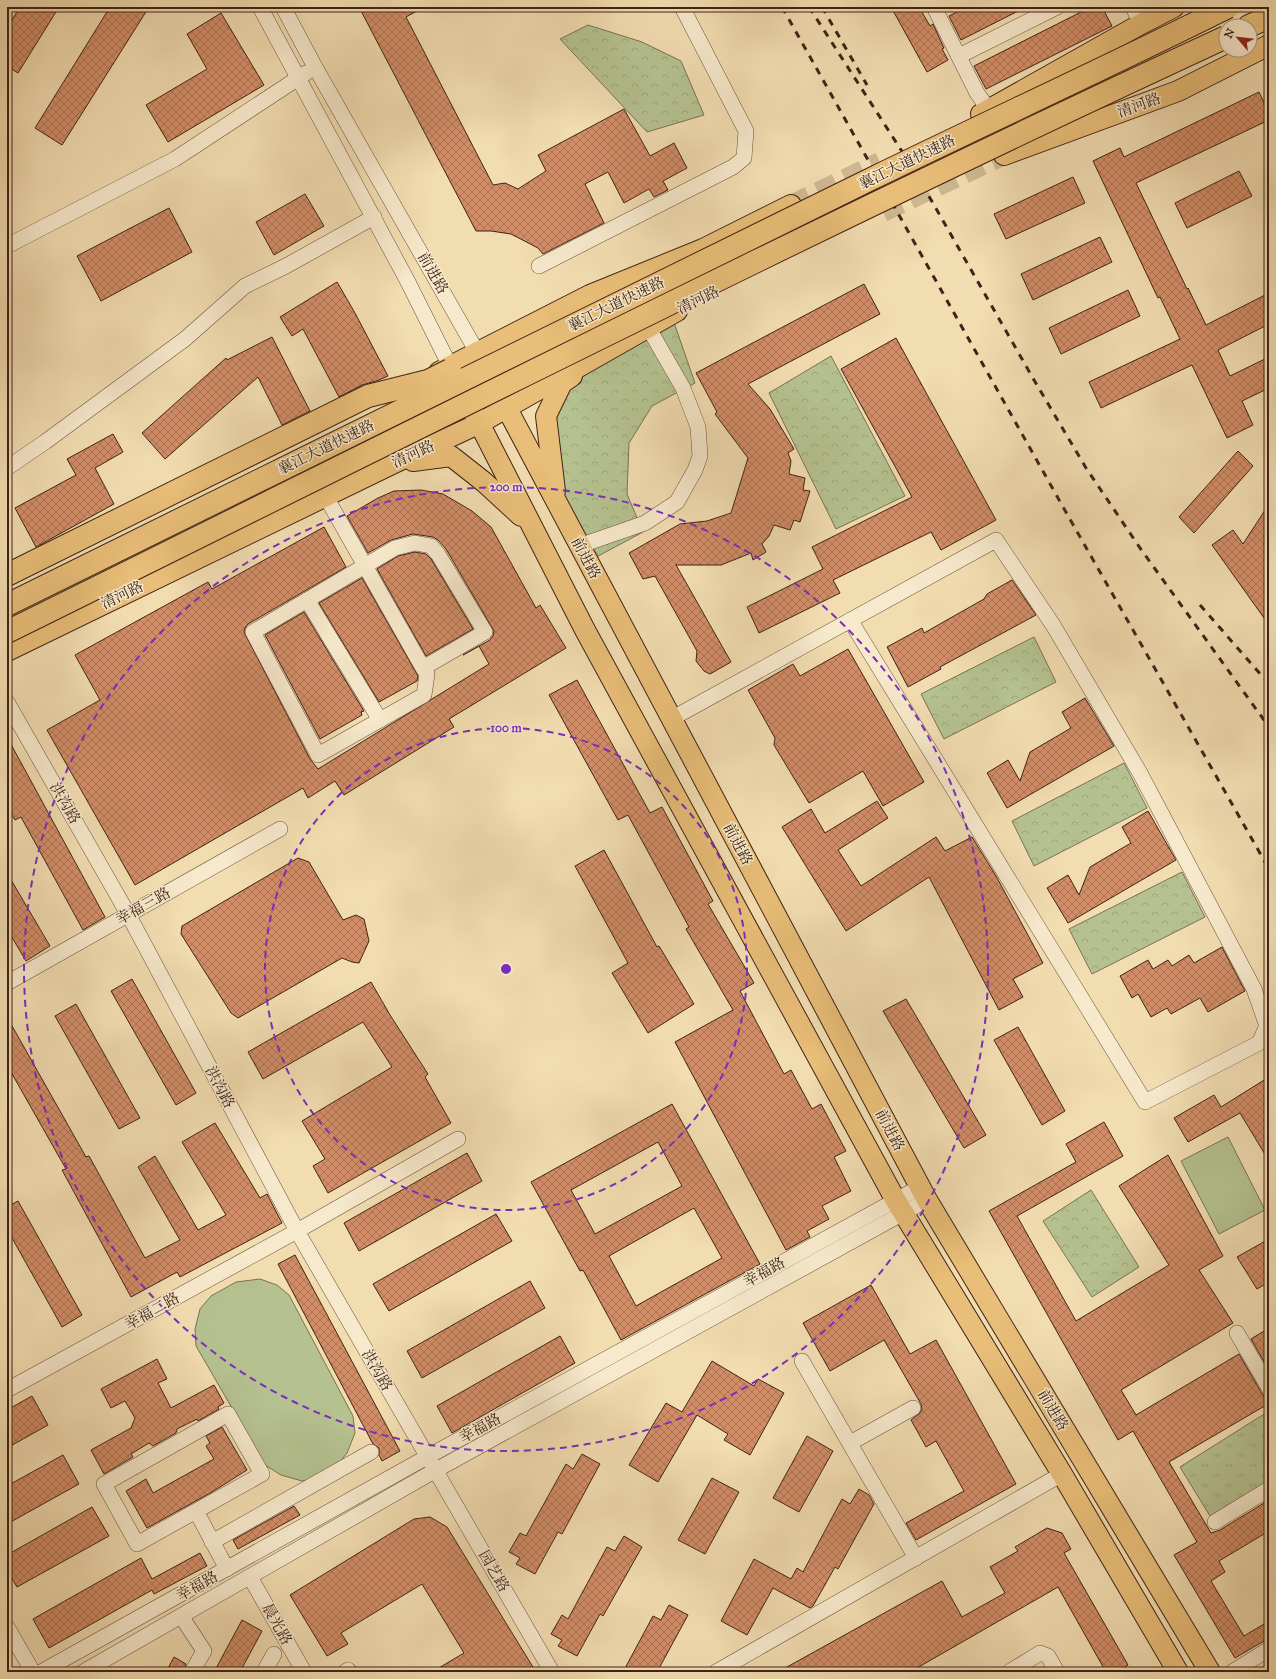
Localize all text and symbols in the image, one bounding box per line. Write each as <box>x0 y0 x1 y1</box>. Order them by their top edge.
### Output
north arrow <box>1218 18 1258 58</box>
text: N <box>1222 26 1238 41</box>
street label: 清河路 <box>1115 89 1163 121</box>
street label: 襄江大道快速路 <box>856 131 958 193</box>
street label: 前进路 <box>414 249 452 297</box>
street label: 襄江大道快速路 <box>565 273 667 335</box>
street label: 清河路 <box>674 282 722 318</box>
street label: 襄江大道快速路 <box>275 416 377 478</box>
street label: 清河路 <box>389 436 437 472</box>
text: 200 m <box>490 480 523 494</box>
street label: 前进路 <box>567 534 605 582</box>
street label: 清河路 <box>98 577 146 613</box>
text: 100 m <box>490 721 523 735</box>
street label: 洪沟路 <box>46 779 84 827</box>
street label: 前进路 <box>719 820 757 868</box>
street label: 幸福三路 <box>112 884 174 928</box>
centre of rings <box>499 962 513 976</box>
street label: 洪沟路 <box>201 1063 239 1111</box>
street label: 前进路 <box>871 1106 909 1154</box>
street label: 幸福路 <box>740 1253 788 1291</box>
street label: 幸福二路 <box>121 1289 183 1333</box>
street label: 洪沟路 <box>358 1346 396 1394</box>
street label: 前进路 <box>1034 1386 1072 1434</box>
street label: 幸福路 <box>456 1409 504 1447</box>
street label: 园艺路 <box>475 1547 513 1595</box>
street label: 幸福路 <box>173 1567 221 1605</box>
street label: 晨光路 <box>258 1600 296 1648</box>

